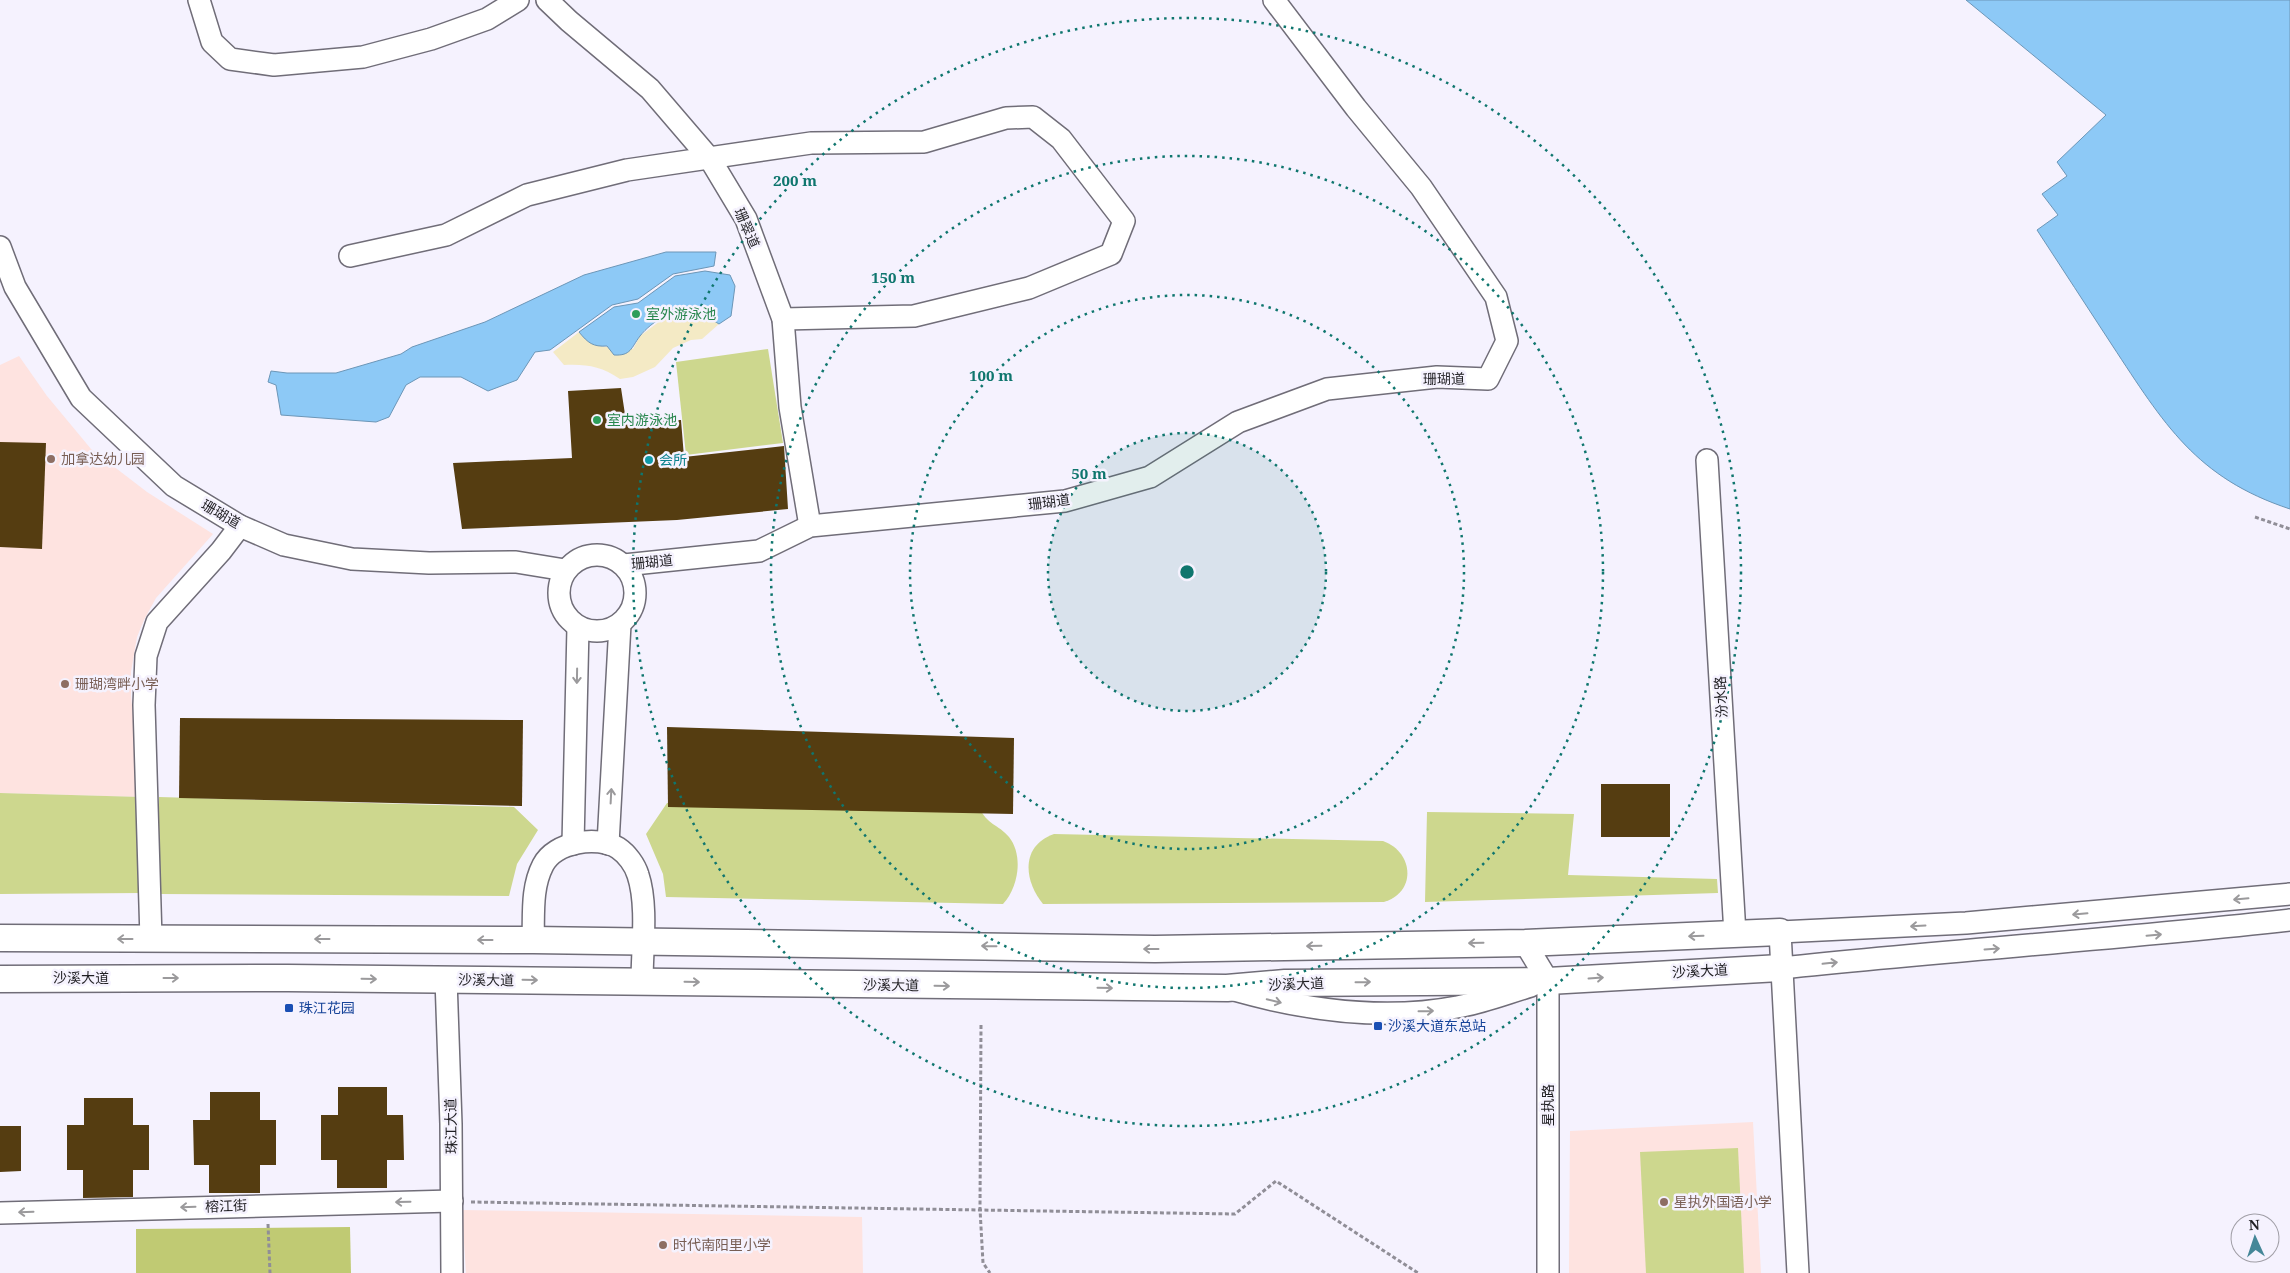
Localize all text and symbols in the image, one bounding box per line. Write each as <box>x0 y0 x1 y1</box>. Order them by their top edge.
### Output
text: 200 m <box>773 170 817 190</box>
street label: 珊翠道 <box>730 205 765 251</box>
text: 150 m <box>871 267 915 287</box>
place label: 室外游泳池 <box>646 304 716 323</box>
marker: 室外游泳池 <box>630 308 642 320</box>
text: 100 m <box>969 365 1013 385</box>
street label: 珊瑚道 <box>1423 369 1465 388</box>
place label: 室内游泳池 <box>607 410 677 429</box>
marker: 室内游泳池 <box>591 414 603 426</box>
place label: 加拿达幼儿园 <box>61 449 145 468</box>
place label: 会所 <box>659 450 687 469</box>
marker: 加拿达幼儿园 <box>45 453 57 465</box>
marker: 会所 <box>643 454 655 466</box>
text: 50 m <box>1071 463 1107 483</box>
street label: 珊瑚道 <box>1027 489 1071 514</box>
street label: 珊瑚道 <box>198 495 244 532</box>
street label: 珊瑚道 <box>630 550 674 573</box>
centre of rings <box>1178 563 1196 581</box>
one-way arrow <box>572 667 582 683</box>
place label: 珊瑚湾畔小学 <box>75 674 159 693</box>
street label: 汾水路 <box>1710 676 1731 718</box>
marker: 珊瑚湾畔小学 <box>59 678 71 690</box>
one-way arrow <box>606 788 615 804</box>
one-way arrow <box>2234 894 2250 904</box>
one-way arrow <box>2072 909 2088 919</box>
one-way arrow <box>1910 921 1926 930</box>
one-way arrow <box>2145 930 2161 940</box>
one-way arrow <box>1688 931 1704 940</box>
one-way arrow <box>117 934 133 944</box>
one-way arrow <box>314 934 330 944</box>
one-way arrow <box>477 935 493 945</box>
one-way arrow <box>1469 938 1485 948</box>
one-way arrow <box>981 941 998 951</box>
one-way arrow <box>1306 941 1322 951</box>
one-way arrow <box>1144 944 1160 953</box>
one-way arrow <box>1984 944 2000 953</box>
one-way arrow <box>1822 958 1838 967</box>
street label: 沙溪大道 <box>1672 960 1728 981</box>
street label: 沙溪大道 <box>53 968 109 987</box>
street label: 沙溪大道 <box>458 970 514 989</box>
one-way arrow <box>162 973 179 983</box>
street label: 沙溪大道 <box>1268 973 1324 994</box>
one-way arrow <box>1588 973 1604 982</box>
one-way arrow <box>360 974 376 984</box>
one-way arrow <box>522 975 538 985</box>
street label: 沙溪大道 <box>863 975 919 994</box>
one-way arrow <box>1355 977 1371 987</box>
one-way arrow <box>684 978 700 987</box>
one-way arrow <box>934 981 950 991</box>
one-way arrow <box>1096 983 1113 993</box>
one-way arrow <box>1266 997 1282 1006</box>
place label: 珠江花园 <box>299 998 355 1017</box>
marker: 珠江花园 <box>283 1002 295 1014</box>
one-way arrow <box>1417 1006 1433 1016</box>
place label: 沙溪大道东总站 <box>1388 1016 1486 1035</box>
marker: 沙溪大道东总站 <box>1372 1020 1384 1032</box>
street label: 星执路 <box>1538 1084 1557 1126</box>
street label: 珠江大道 <box>441 1098 460 1154</box>
place label: 星执外国语小学 <box>1674 1192 1772 1211</box>
street label: 榕江街 <box>205 1195 247 1216</box>
marker: 星执外国语小学 <box>1658 1196 1670 1208</box>
one-way arrow <box>395 1197 412 1207</box>
one-way arrow <box>180 1203 196 1212</box>
one-way arrow <box>18 1207 34 1217</box>
north arrow <box>2230 1213 2280 1263</box>
text: N <box>2248 1215 2260 1234</box>
place label: 时代南阳里小学 <box>673 1235 771 1254</box>
marker: 时代南阳里小学 <box>657 1239 669 1251</box>

